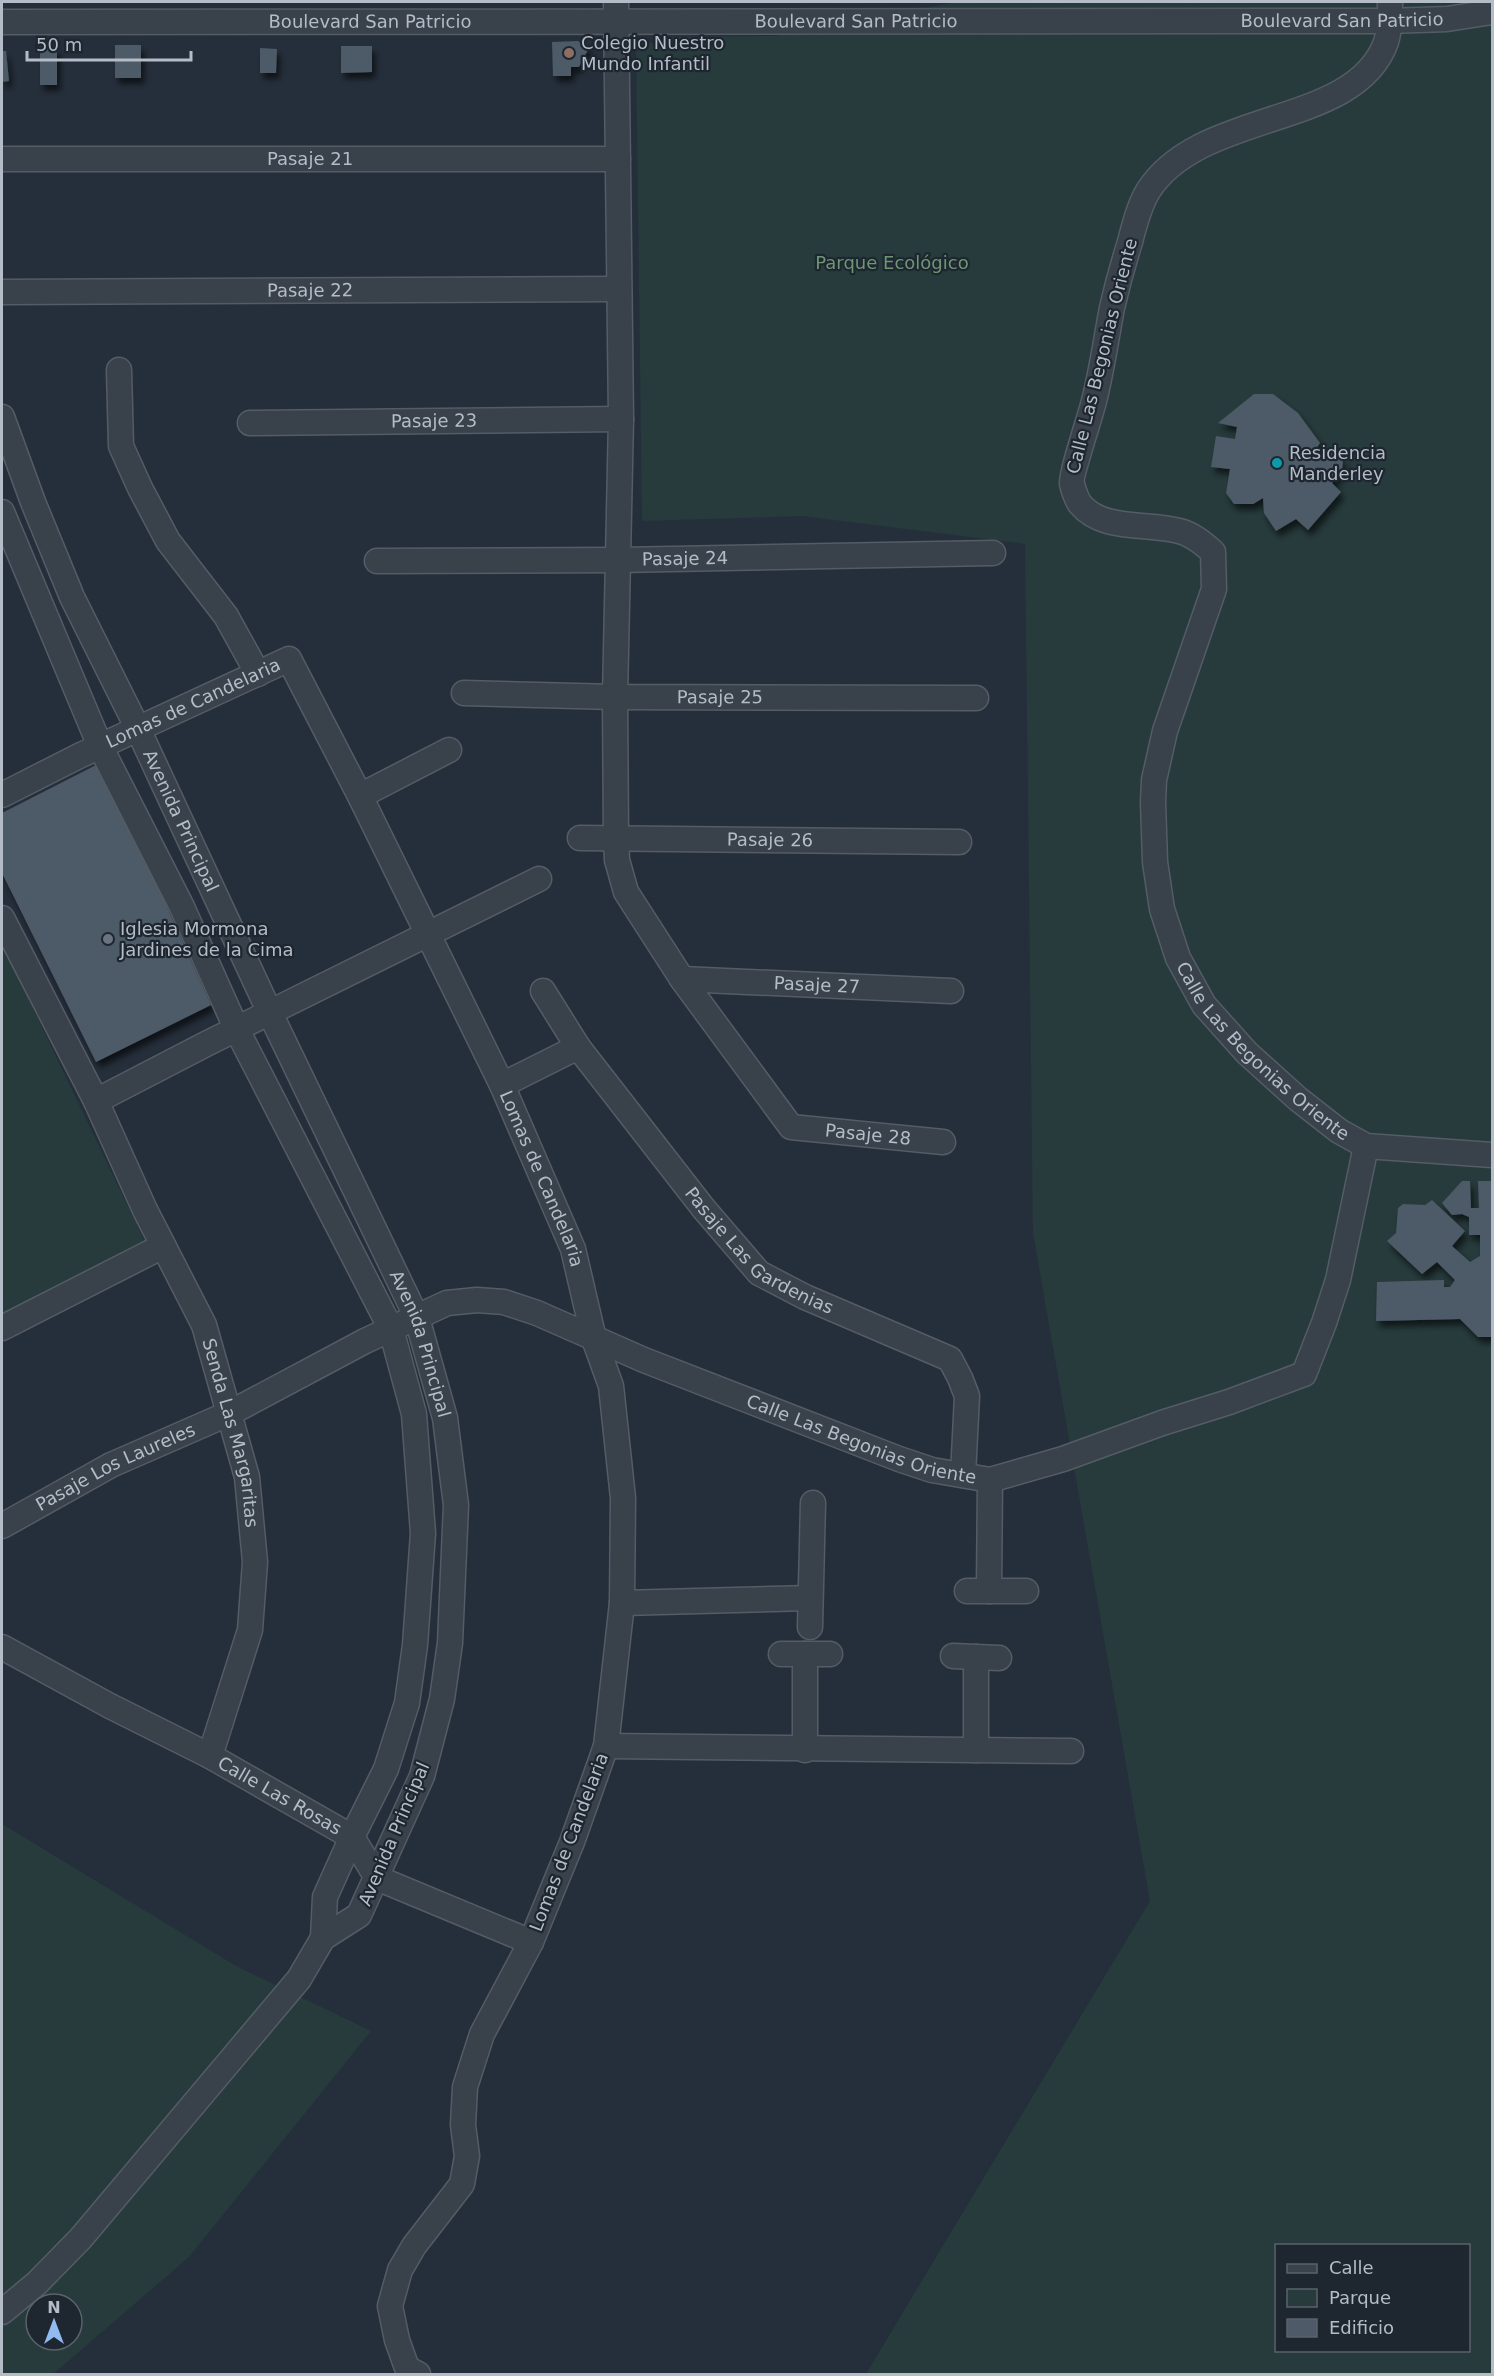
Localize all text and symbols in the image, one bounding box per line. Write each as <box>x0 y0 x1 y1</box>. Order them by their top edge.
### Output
street label: Boulevard San Patricio <box>1241 8 1444 31</box>
street label: Boulevard San Patricio <box>755 10 957 31</box>
street label: Boulevard San Patricio <box>269 11 471 32</box>
scale bar <box>27 24 190 62</box>
place label: Colegio Nuestro Mundo Infantil <box>581 32 724 74</box>
text: 50 m <box>36 34 82 55</box>
marker: Colegio Nuestro Mundo Infantil <box>562 46 576 60</box>
street label: Pasaje 21 <box>267 148 353 169</box>
street label: Calle Las Begonias Oriente <box>1062 236 1141 476</box>
park label: Parque Ecológico <box>815 252 969 273</box>
street label: Pasaje 22 <box>267 279 353 301</box>
street label: Pasaje 23 <box>391 410 477 431</box>
place label: Residencia Manderley <box>1289 442 1386 484</box>
marker: Residencia Manderley <box>1270 456 1284 470</box>
street label: Pasaje 24 <box>642 547 728 570</box>
street label: Lomas de Candelaria <box>102 654 283 752</box>
street label: Pasaje 25 <box>677 686 763 707</box>
street label: Avenida Principal <box>139 746 223 895</box>
street label: Pasaje 26 <box>727 829 813 850</box>
place label: Iglesia Mormona Jardines de la Cima <box>119 918 294 960</box>
marker: Iglesia Mormona Jardines de la Cima <box>101 932 115 946</box>
street label: Calle Las Begonias Oriente <box>1172 958 1353 1144</box>
street label: Pasaje 27 <box>773 972 860 997</box>
street label: Lomas de Candelaria <box>496 1087 588 1269</box>
street label: Pasaje 28 <box>824 1119 912 1149</box>
street label: Pasaje Las Gardenias <box>681 1183 837 1318</box>
street label: Avenida Principal <box>386 1267 455 1420</box>
street label: Senda Las Margaritas <box>198 1336 263 1528</box>
street label: Calle Las Begonias Oriente <box>744 1390 978 1487</box>
street label: Pasaje Los Laureles <box>32 1419 198 1515</box>
street label: Lomas de Candelaria <box>525 1750 612 1934</box>
street label: Calle Las Rosas <box>214 1752 345 1839</box>
street label: Avenida Principal <box>354 1759 433 1909</box>
legend <box>1275 2244 1470 2352</box>
text: Calle <box>1329 2257 1374 2278</box>
text: Parque <box>1329 2287 1391 2308</box>
north arrow <box>24 2292 84 2352</box>
text: N <box>47 2298 61 2317</box>
text: Edificio <box>1329 2317 1394 2338</box>

